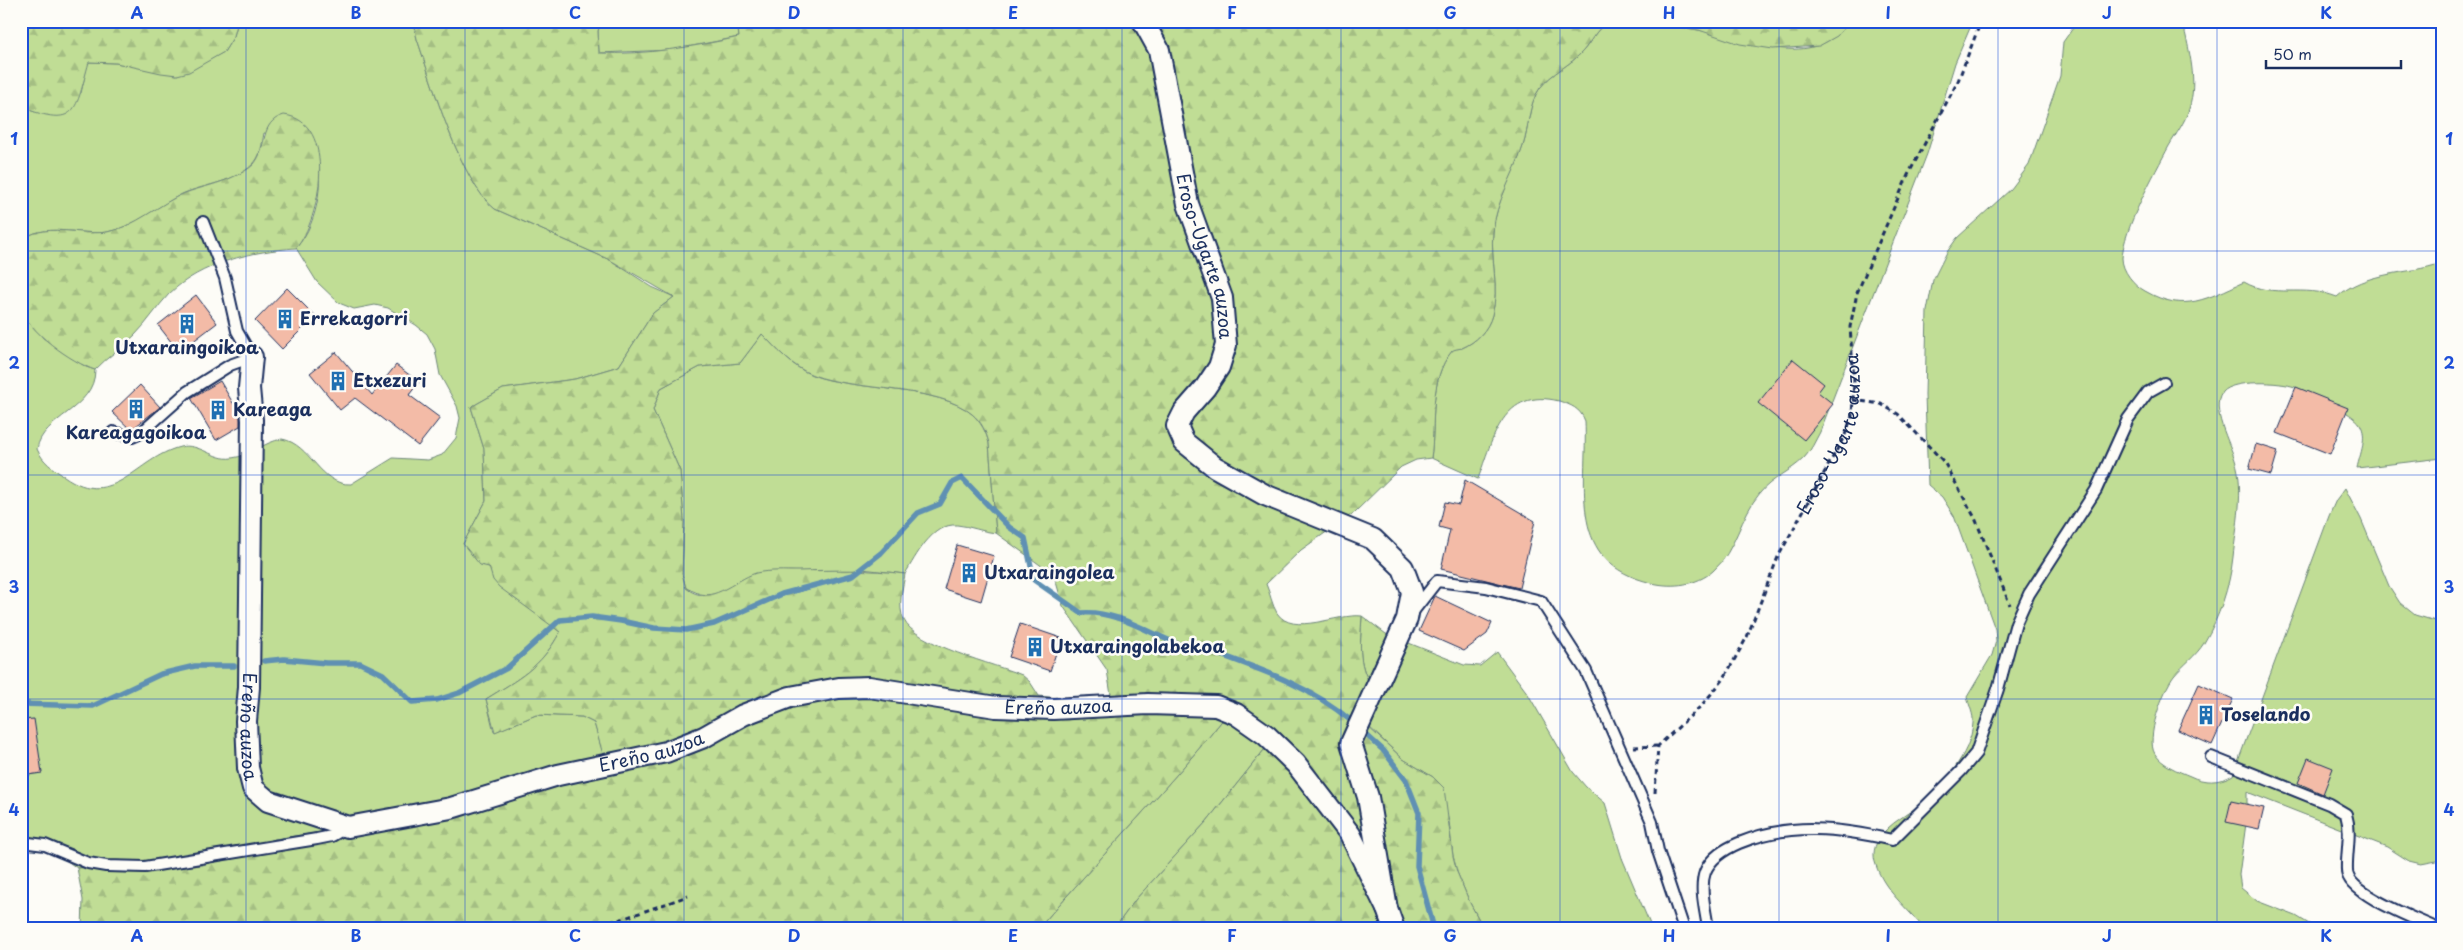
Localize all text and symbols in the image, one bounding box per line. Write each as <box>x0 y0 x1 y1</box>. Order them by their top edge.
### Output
text: A <box>131 0 144 24</box>
text: B <box>351 0 362 24</box>
text: C <box>569 0 581 24</box>
text: D <box>788 0 800 24</box>
text: E <box>1008 0 1018 24</box>
text: F <box>1227 0 1237 24</box>
text: G <box>1443 0 1457 24</box>
text: H <box>1663 0 1675 24</box>
text: I <box>1885 0 1891 24</box>
text: J <box>2102 0 2112 24</box>
text: K <box>2320 0 2332 24</box>
scale bar <box>2266 38 2400 70</box>
text: 50 m <box>2273 42 2312 65</box>
text: 1 <box>10 126 18 150</box>
text: 1 <box>2445 126 2453 150</box>
street label: Eroso-Ugarte auzoa <box>1171 171 1241 341</box>
place label: Errekagorri <box>300 304 408 331</box>
building icon: Errekagorri <box>274 308 296 330</box>
building icon: Utxaraingoikoa <box>176 313 198 335</box>
place label: Utxaraingoikoa <box>115 333 259 360</box>
text: 2 <box>8 350 20 374</box>
text: 2 <box>2443 350 2455 374</box>
street label: Eroso-Ugarte auzoa <box>1789 352 1866 519</box>
place label: Etxezuri <box>353 366 427 393</box>
building icon: Etxezuri <box>327 370 349 392</box>
place label: Kareaga <box>233 395 313 422</box>
building icon: Kareagagoikoa <box>125 398 147 420</box>
building icon: Kareaga <box>207 399 229 421</box>
place label: Kareagagoikoa <box>66 418 207 445</box>
place label: Utxaraingolea <box>984 558 1115 585</box>
building icon: Utxaraingolea <box>958 562 980 584</box>
text: 3 <box>9 574 19 598</box>
text: 3 <box>2444 574 2454 598</box>
place label: Utxaraingolabekoa <box>1050 632 1225 659</box>
building icon: Utxaraingolabekoa <box>1024 636 1046 658</box>
street label: Ereño auzoa <box>234 672 266 784</box>
street label: Ereño auzoa <box>1004 691 1114 721</box>
place label: Toselando <box>2221 700 2311 727</box>
building icon: Toselando <box>2195 704 2217 726</box>
street label: Ereño auzoa <box>596 723 708 778</box>
text: 4 <box>9 797 20 821</box>
text: 4 <box>2444 797 2455 821</box>
text: A <box>131 923 144 947</box>
text: B <box>351 923 362 947</box>
text: C <box>569 923 581 947</box>
text: D <box>788 923 800 947</box>
text: E <box>1008 923 1018 947</box>
text: F <box>1227 923 1237 947</box>
text: G <box>1443 923 1457 947</box>
text: H <box>1663 923 1675 947</box>
text: I <box>1885 923 1891 947</box>
text: J <box>2102 923 2112 947</box>
text: K <box>2320 923 2332 947</box>

